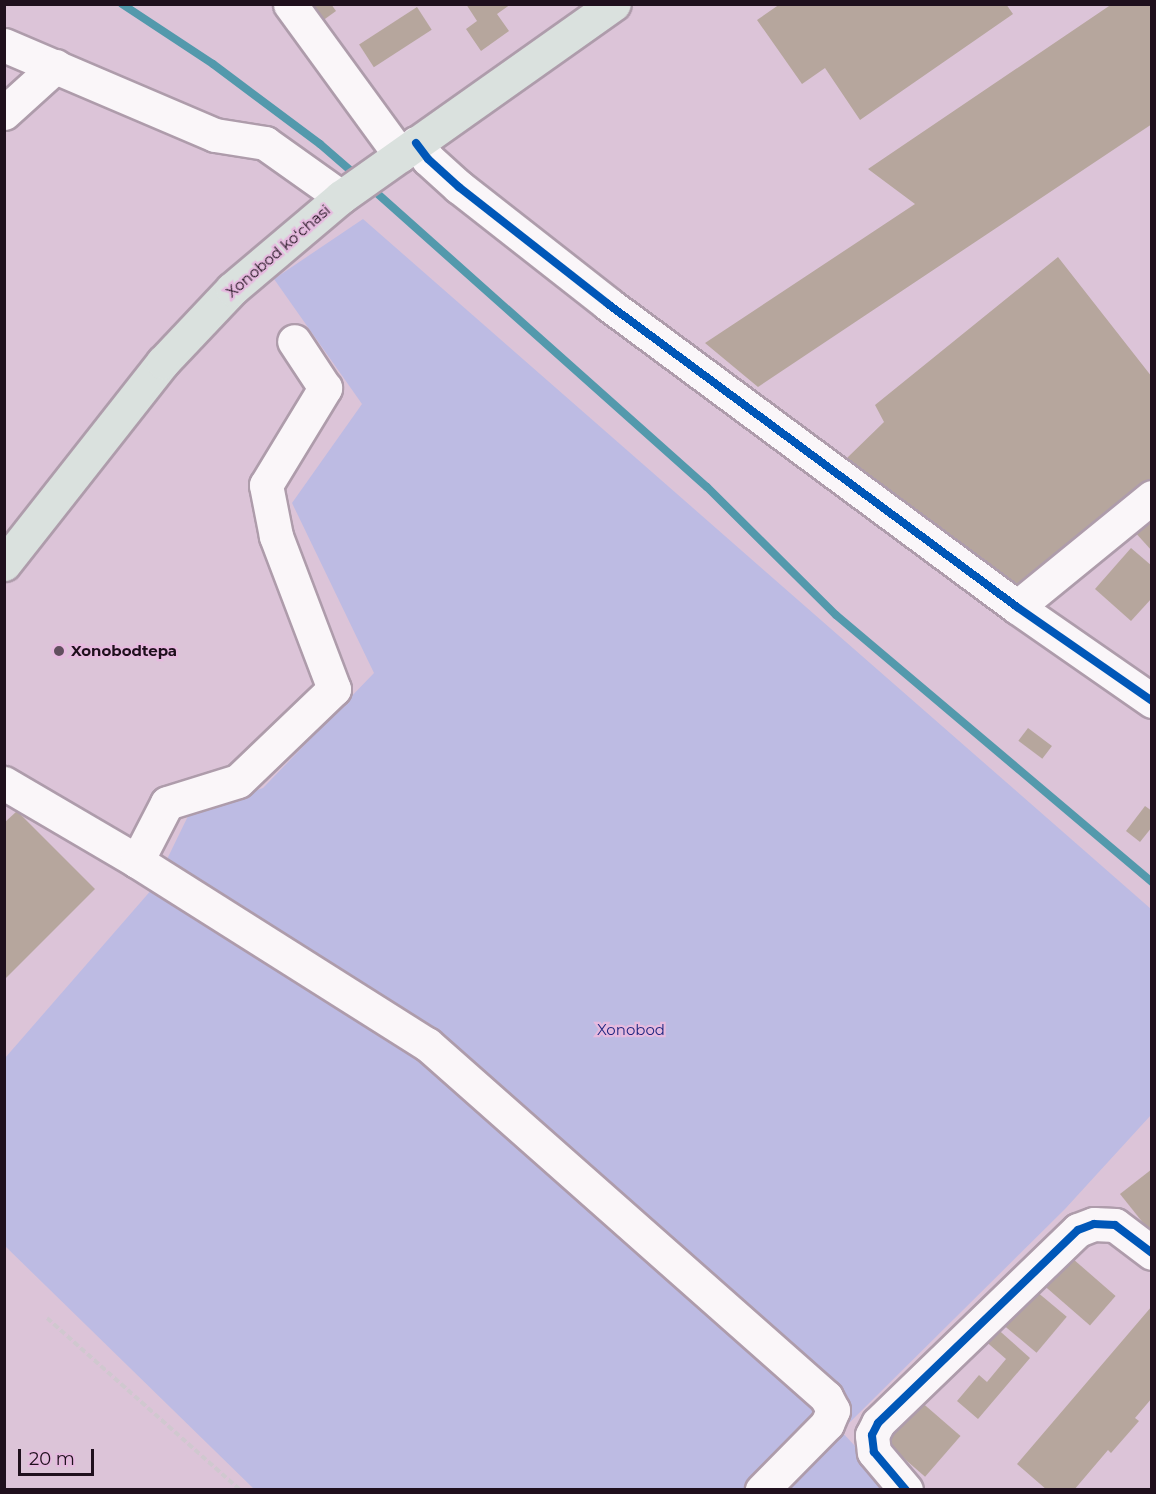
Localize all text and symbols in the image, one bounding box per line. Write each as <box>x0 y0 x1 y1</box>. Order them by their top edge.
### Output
street label: Xonobod koʻchasi <box>222 201 334 301</box>
place label: Xonobodtepa <box>71 642 177 660</box>
marker: Xonobodtepa <box>52 644 66 658</box>
park label: Xonobod <box>597 1021 665 1039</box>
scale bar <box>21 1437 98 1475</box>
text: 20 m <box>29 1448 75 1470</box>

